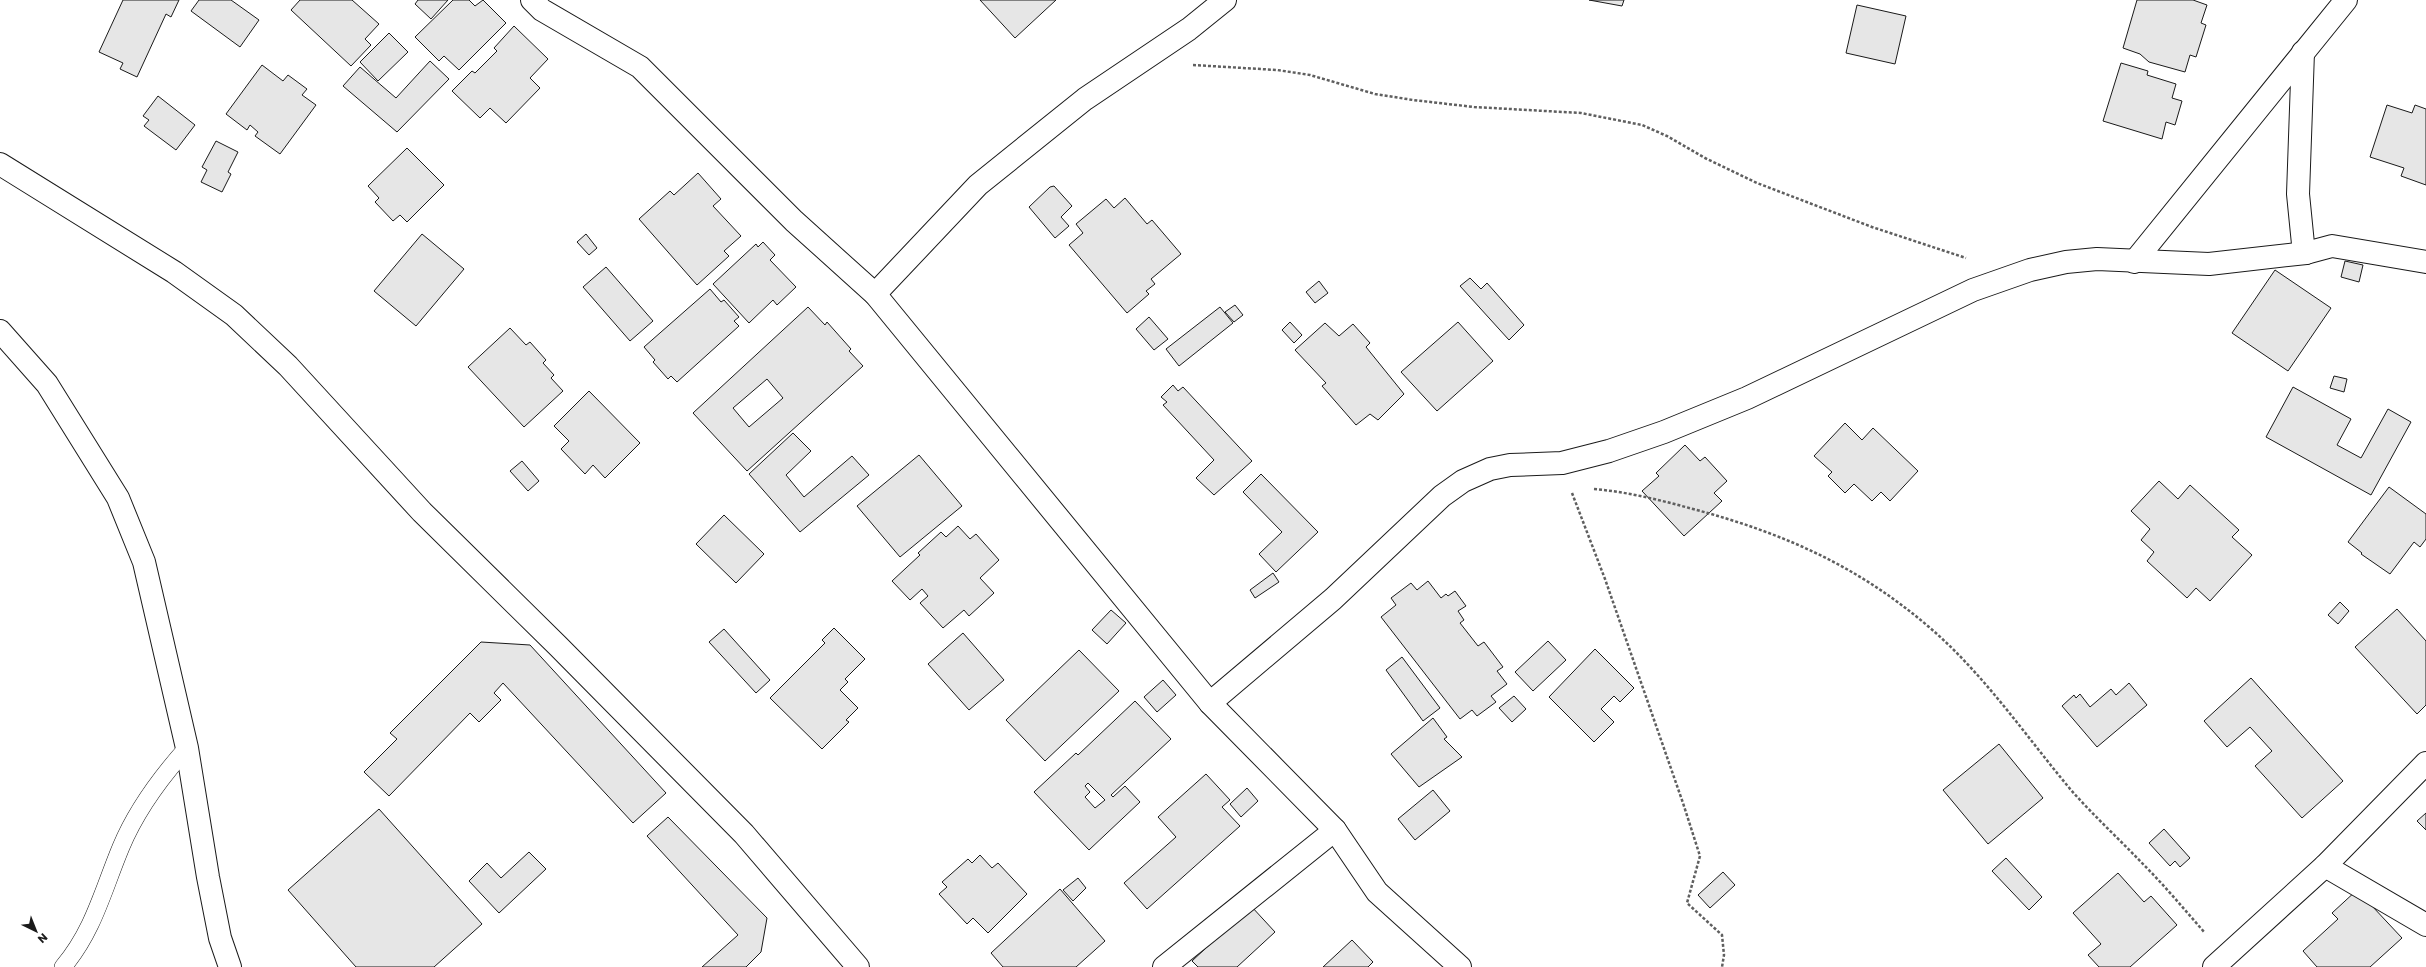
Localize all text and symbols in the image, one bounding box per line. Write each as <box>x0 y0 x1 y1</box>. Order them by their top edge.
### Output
north arrow <box>16 911 56 951</box>
text: N <box>34 930 51 947</box>

